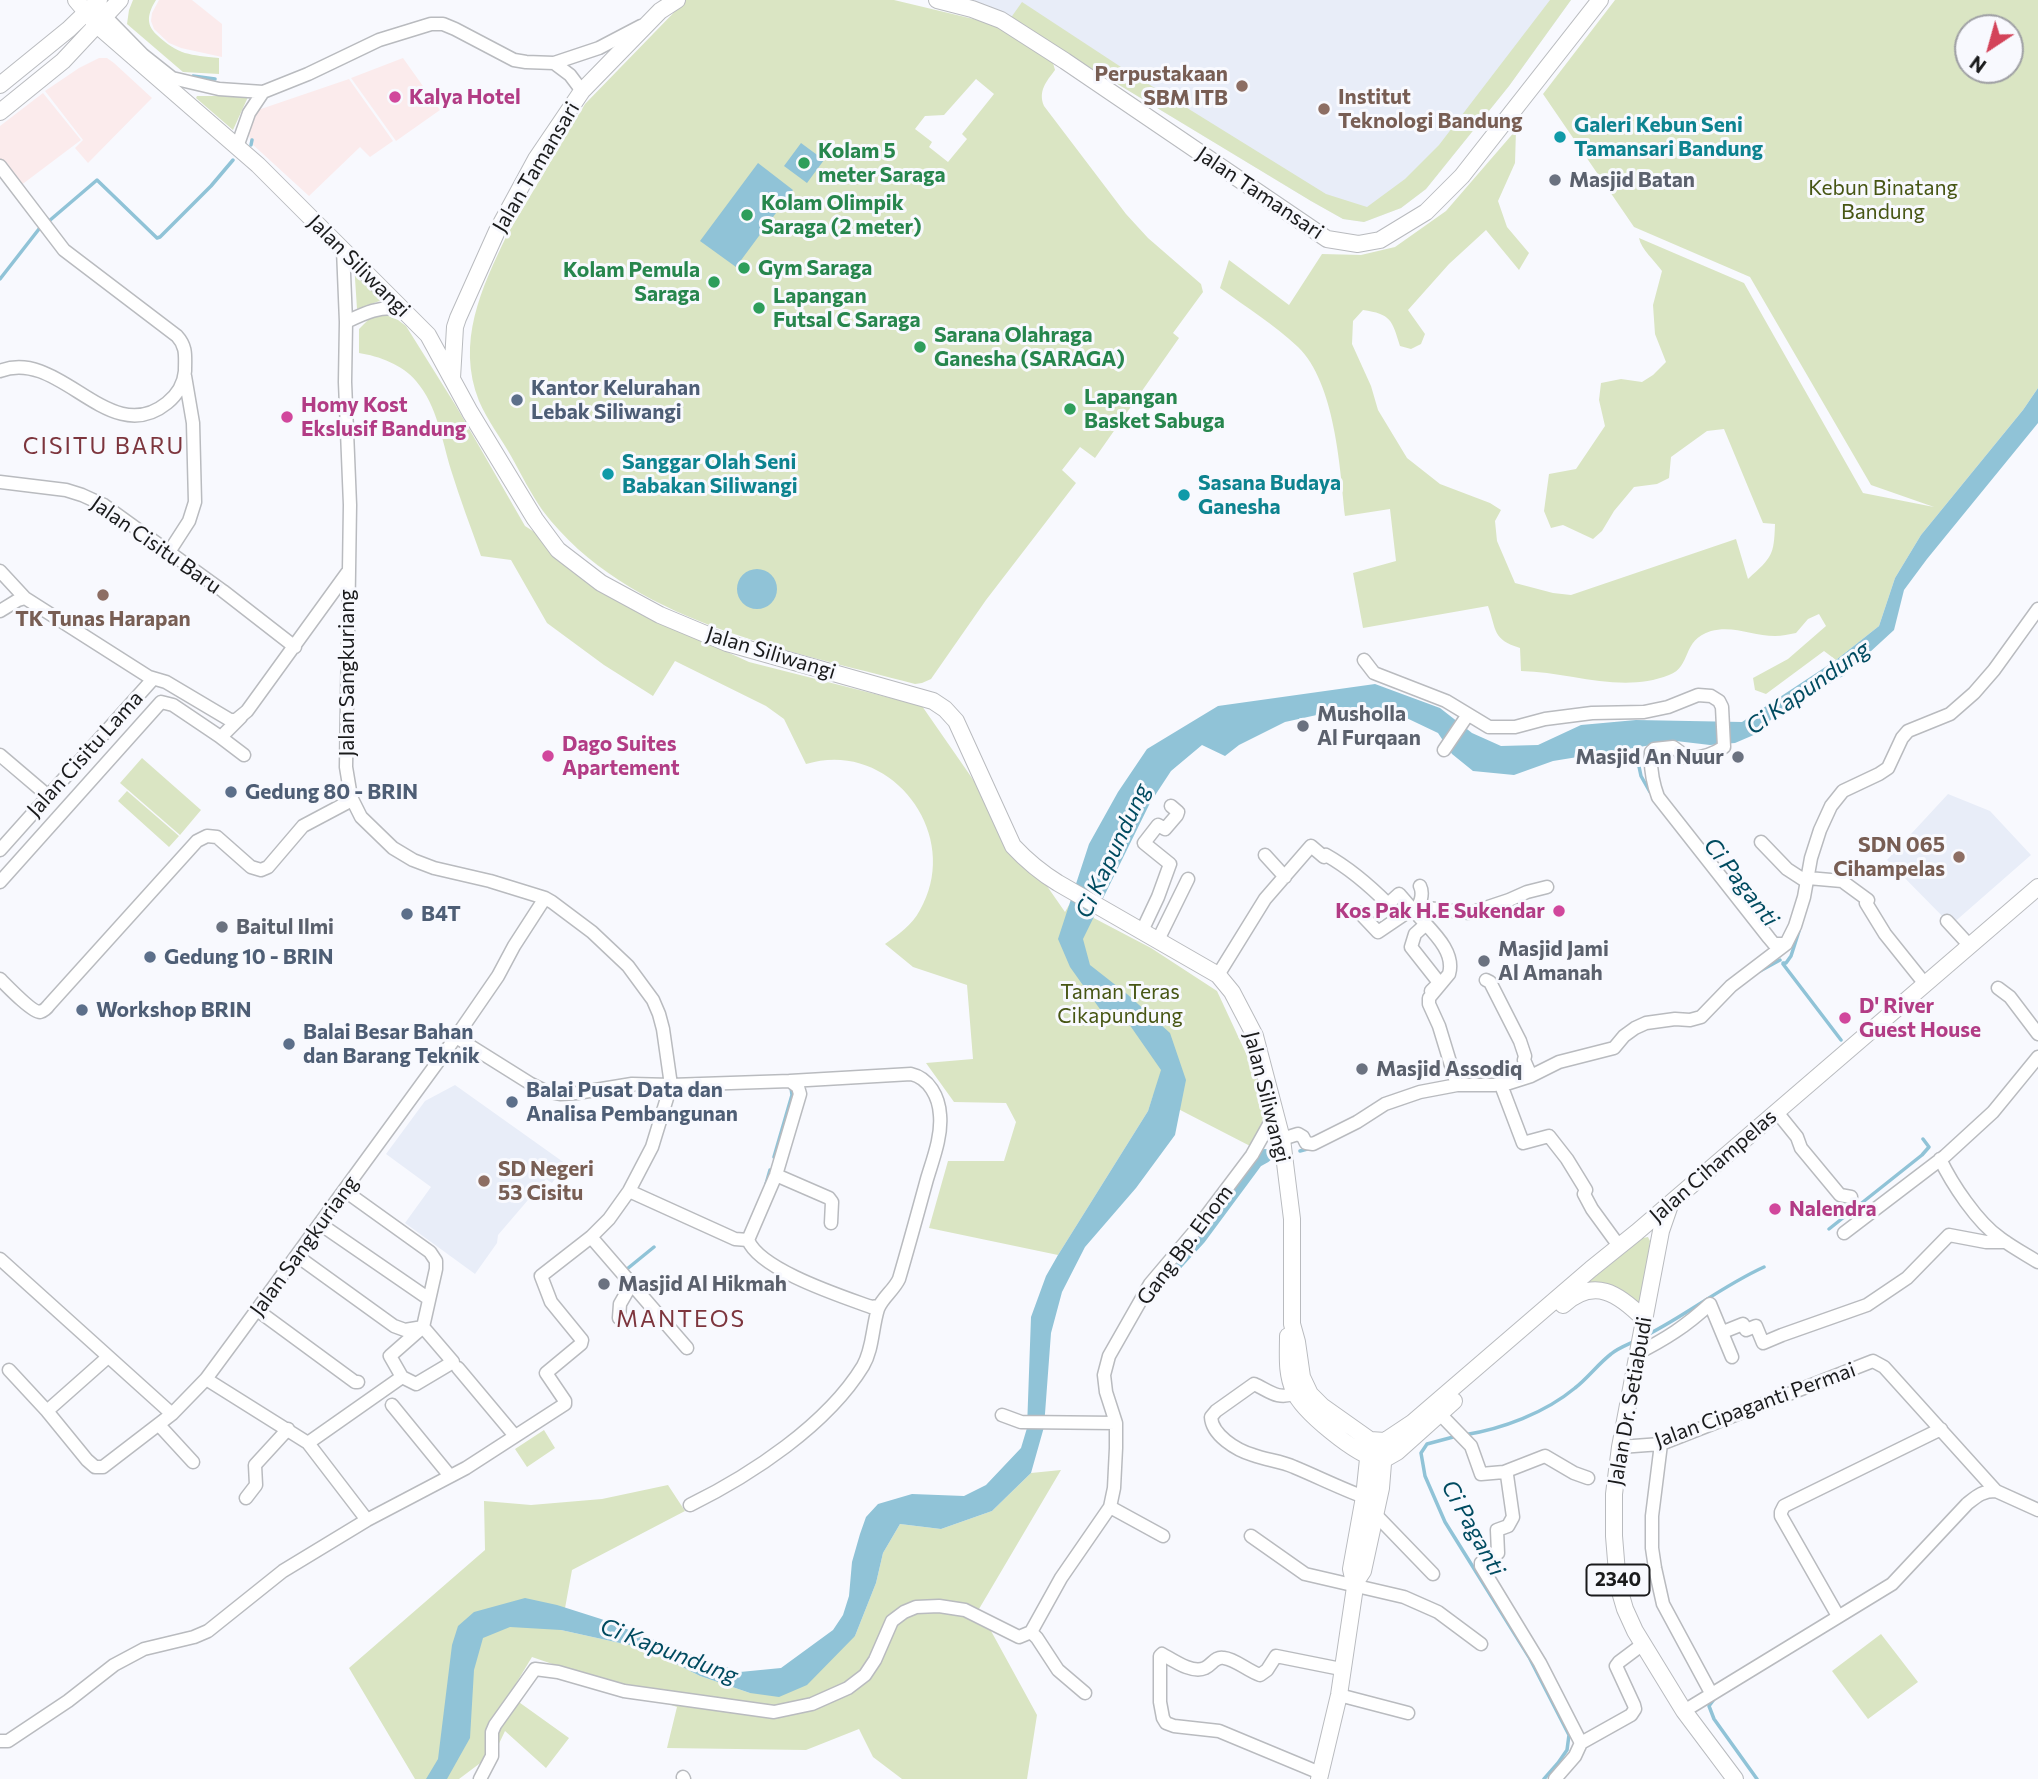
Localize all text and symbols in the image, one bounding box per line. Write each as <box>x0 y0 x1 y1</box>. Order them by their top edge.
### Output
north arrow <box>1954 14 2024 84</box>
text: N <box>1965 51 1990 78</box>
place label: Perpustakaan SBM ITB <box>1095 61 1228 111</box>
marker: Perpustakaan SBM ITB <box>1234 78 1250 94</box>
place label: Kalya Hotel <box>409 84 521 110</box>
place label: Institut Teknologi Bandung <box>1338 84 1523 134</box>
marker: Kalya Hotel <box>387 89 403 105</box>
street label: Jalan Tamansari <box>487 97 585 237</box>
marker: Institut Teknologi Bandung <box>1316 101 1332 117</box>
place label: Galeri Kebun Seni Tamansari Bandung <box>1574 112 1763 162</box>
marker: Galeri Kebun Seni Tamansari Bandung <box>1552 129 1568 145</box>
place label: Kolam 5 meter Saraga <box>818 138 946 188</box>
street label: Jalan Tamansari <box>1192 141 1328 245</box>
marker: Kolam 5 meter Saraga <box>796 155 812 171</box>
place label: Masjid Batan <box>1569 167 1695 193</box>
marker: Masjid Batan <box>1547 172 1563 188</box>
park label: Kebun Binatang Bandung <box>1808 175 1958 225</box>
place label: Kolam Olimpik Saraga (2 meter) <box>761 190 922 240</box>
marker: Kolam Olimpik Saraga (2 meter) <box>739 207 755 223</box>
street label: Jalan Siliwangi <box>303 210 415 322</box>
place label: Gym Saraga <box>758 255 872 281</box>
place label: Kolam Pemula Saraga <box>563 257 700 307</box>
marker: Gym Saraga <box>736 260 752 276</box>
marker: Kolam Pemula Saraga <box>706 274 722 290</box>
place label: Lapangan Futsal C Saraga <box>773 283 920 333</box>
marker: Lapangan Futsal C Saraga <box>751 300 767 316</box>
place label: Sarana Olahraga Ganesha (SARAGA) <box>934 322 1125 372</box>
marker: Sarana Olahraga Ganesha (SARAGA) <box>912 339 928 355</box>
place label: Kantor Kelurahan Lebak Siliwangi <box>531 375 700 425</box>
place label: Lapangan Basket Sabuga <box>1084 384 1225 434</box>
place label: Homy Kost Ekslusif Bandung <box>301 392 466 442</box>
marker: Kantor Kelurahan Lebak Siliwangi <box>509 392 525 408</box>
marker: Lapangan Basket Sabuga <box>1062 401 1078 417</box>
marker: Homy Kost Ekslusif Bandung <box>279 409 295 425</box>
district label: CISITU BARU <box>24 432 184 460</box>
place label: Sanggar Olah Seni Babakan Siliwangi <box>622 449 798 499</box>
marker: Sanggar Olah Seni Babakan Siliwangi <box>600 466 616 482</box>
place label: Sasana Budaya Ganesha <box>1198 470 1341 520</box>
marker: Sasana Budaya Ganesha <box>1176 487 1192 503</box>
street label: Jalan Cisitu Baru <box>86 491 226 599</box>
marker: TK Tunas Harapan <box>95 587 111 603</box>
street label: Jalan Sangkuriang <box>334 589 360 757</box>
place label: TK Tunas Harapan <box>15 606 191 632</box>
street label: Jalan Siliwangi <box>703 621 839 685</box>
water label: Ci Kapundung <box>1741 635 1875 741</box>
street label: Jalan Cisitu Lama <box>22 686 148 822</box>
place label: Musholla Al Furqaan <box>1317 701 1421 751</box>
marker: Musholla Al Furqaan <box>1295 718 1311 734</box>
place label: Dago Suites Apartement <box>562 731 679 781</box>
place label: Masjid An Nuur <box>1576 744 1724 770</box>
marker: Dago Suites Apartement <box>540 748 556 764</box>
marker: Masjid An Nuur <box>1730 749 1746 765</box>
place label: Gedung 80 - BRIN <box>245 779 418 805</box>
water label: Ci Kapundung <box>1070 779 1156 923</box>
marker: Gedung 80 - BRIN <box>223 784 239 800</box>
water label: Ci Paganti <box>1698 832 1784 932</box>
place label: SDN 065 Cihampelas <box>1833 832 1945 882</box>
marker: SDN 065 Cihampelas <box>1951 849 1967 865</box>
place label: Kos Pak H.E Sukendar <box>1335 898 1545 924</box>
place label: B4T <box>421 901 461 927</box>
marker: Kos Pak H.E Sukendar <box>1551 903 1567 919</box>
marker: B4T <box>399 906 415 922</box>
place label: Baitul Ilmi <box>236 914 334 940</box>
marker: Baitul Ilmi <box>214 919 230 935</box>
place label: Masjid Jami Al Amanah <box>1498 936 1609 986</box>
place label: Gedung 10 - BRIN <box>164 944 334 970</box>
marker: Gedung 10 - BRIN <box>142 949 158 965</box>
marker: Masjid Jami Al Amanah <box>1476 953 1492 969</box>
park label: Taman Teras Cikapundung <box>1057 979 1183 1029</box>
place label: D' River Guest House <box>1859 993 1981 1043</box>
place label: Workshop BRIN <box>96 997 251 1023</box>
marker: Workshop BRIN <box>74 1002 90 1018</box>
marker: D' River Guest House <box>1837 1010 1853 1026</box>
place label: Balai Besar Bahan dan Barang Teknik <box>303 1019 480 1069</box>
street label: Jalan Siliwangi <box>1239 1029 1295 1165</box>
marker: Balai Besar Bahan dan Barang Teknik <box>281 1036 297 1052</box>
place label: Masjid Assodiq <box>1376 1056 1522 1082</box>
marker: Masjid Assodiq <box>1354 1061 1370 1077</box>
place label: Balai Pusat Data dan Analisa Pembangunan <box>526 1077 738 1127</box>
marker: Balai Pusat Data dan Analisa Pembangunan <box>504 1094 520 1110</box>
street label: Jalan Cihampelas <box>1644 1104 1782 1228</box>
place label: SD Negeri 53 Cisitu <box>498 1156 594 1206</box>
street label: Jalan Sangkuriang <box>245 1171 363 1321</box>
marker: SD Negeri 53 Cisitu <box>476 1173 492 1189</box>
street label: Gang Bp. Ehom <box>1132 1180 1238 1310</box>
place label: Nalendra <box>1789 1196 1877 1222</box>
marker: Nalendra <box>1767 1201 1783 1217</box>
place label: Masjid Al Hikmah <box>618 1271 787 1297</box>
marker: Masjid Al Hikmah <box>596 1276 612 1292</box>
district label: MANTEOS <box>617 1305 745 1333</box>
street label: Jalan Dr. Setiabudi <box>1603 1315 1657 1487</box>
street label: Jalan Cipaganti Permai <box>1651 1357 1859 1453</box>
water label: Ci Paganti <box>1435 1475 1511 1581</box>
road number: 2340 <box>1586 1564 1650 1596</box>
water label: Ci Kapundung <box>596 1612 742 1690</box>

